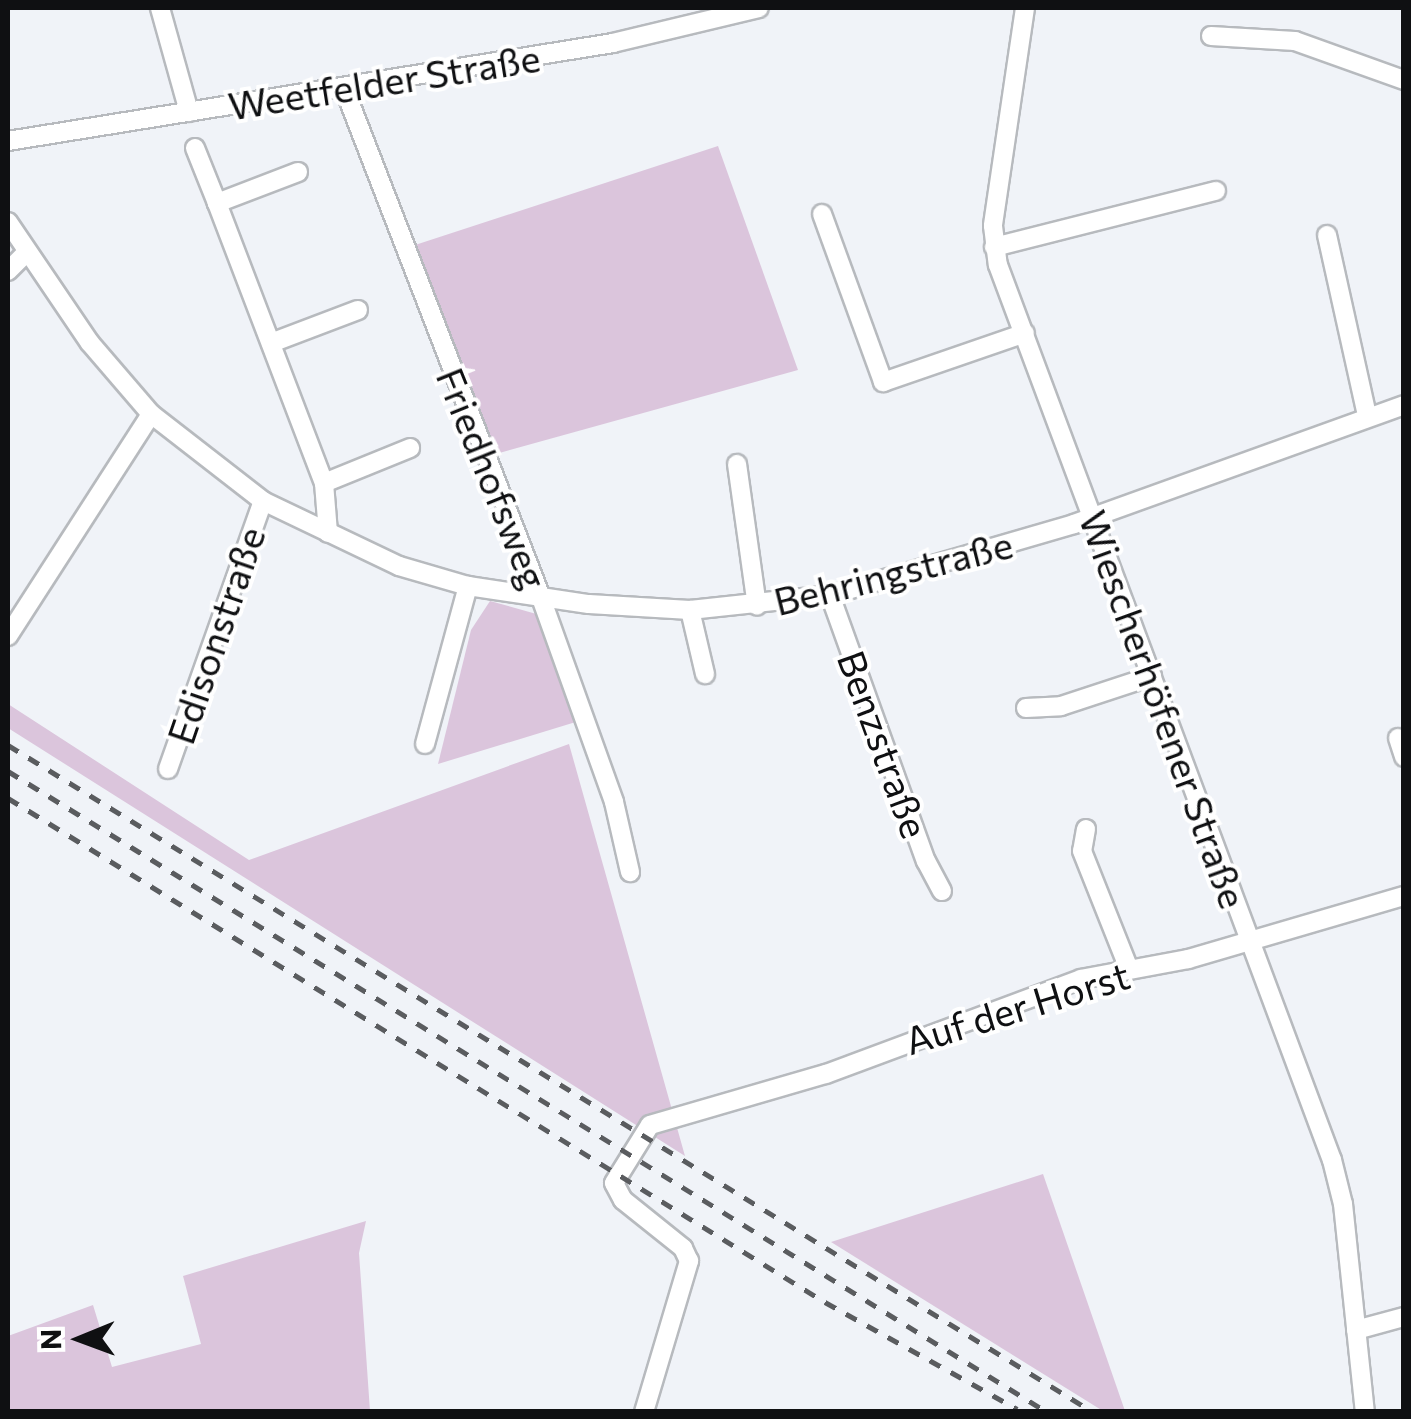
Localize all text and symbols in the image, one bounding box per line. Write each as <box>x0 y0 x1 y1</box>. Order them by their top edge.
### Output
street label: Weetfelder Straße <box>225 34 543 128</box>
street label: Friedhofsweg <box>428 361 558 595</box>
street label: Wiescherhöfener Straße <box>1071 504 1257 914</box>
street label: Edisonstraße <box>157 520 273 750</box>
street label: Behringstraße <box>769 520 1017 624</box>
street label: Benzstraße <box>829 644 939 844</box>
street label: Auf der Horst <box>899 951 1135 1063</box>
north arrow <box>30 1289 130 1389</box>
text: N <box>33 1329 67 1350</box>

